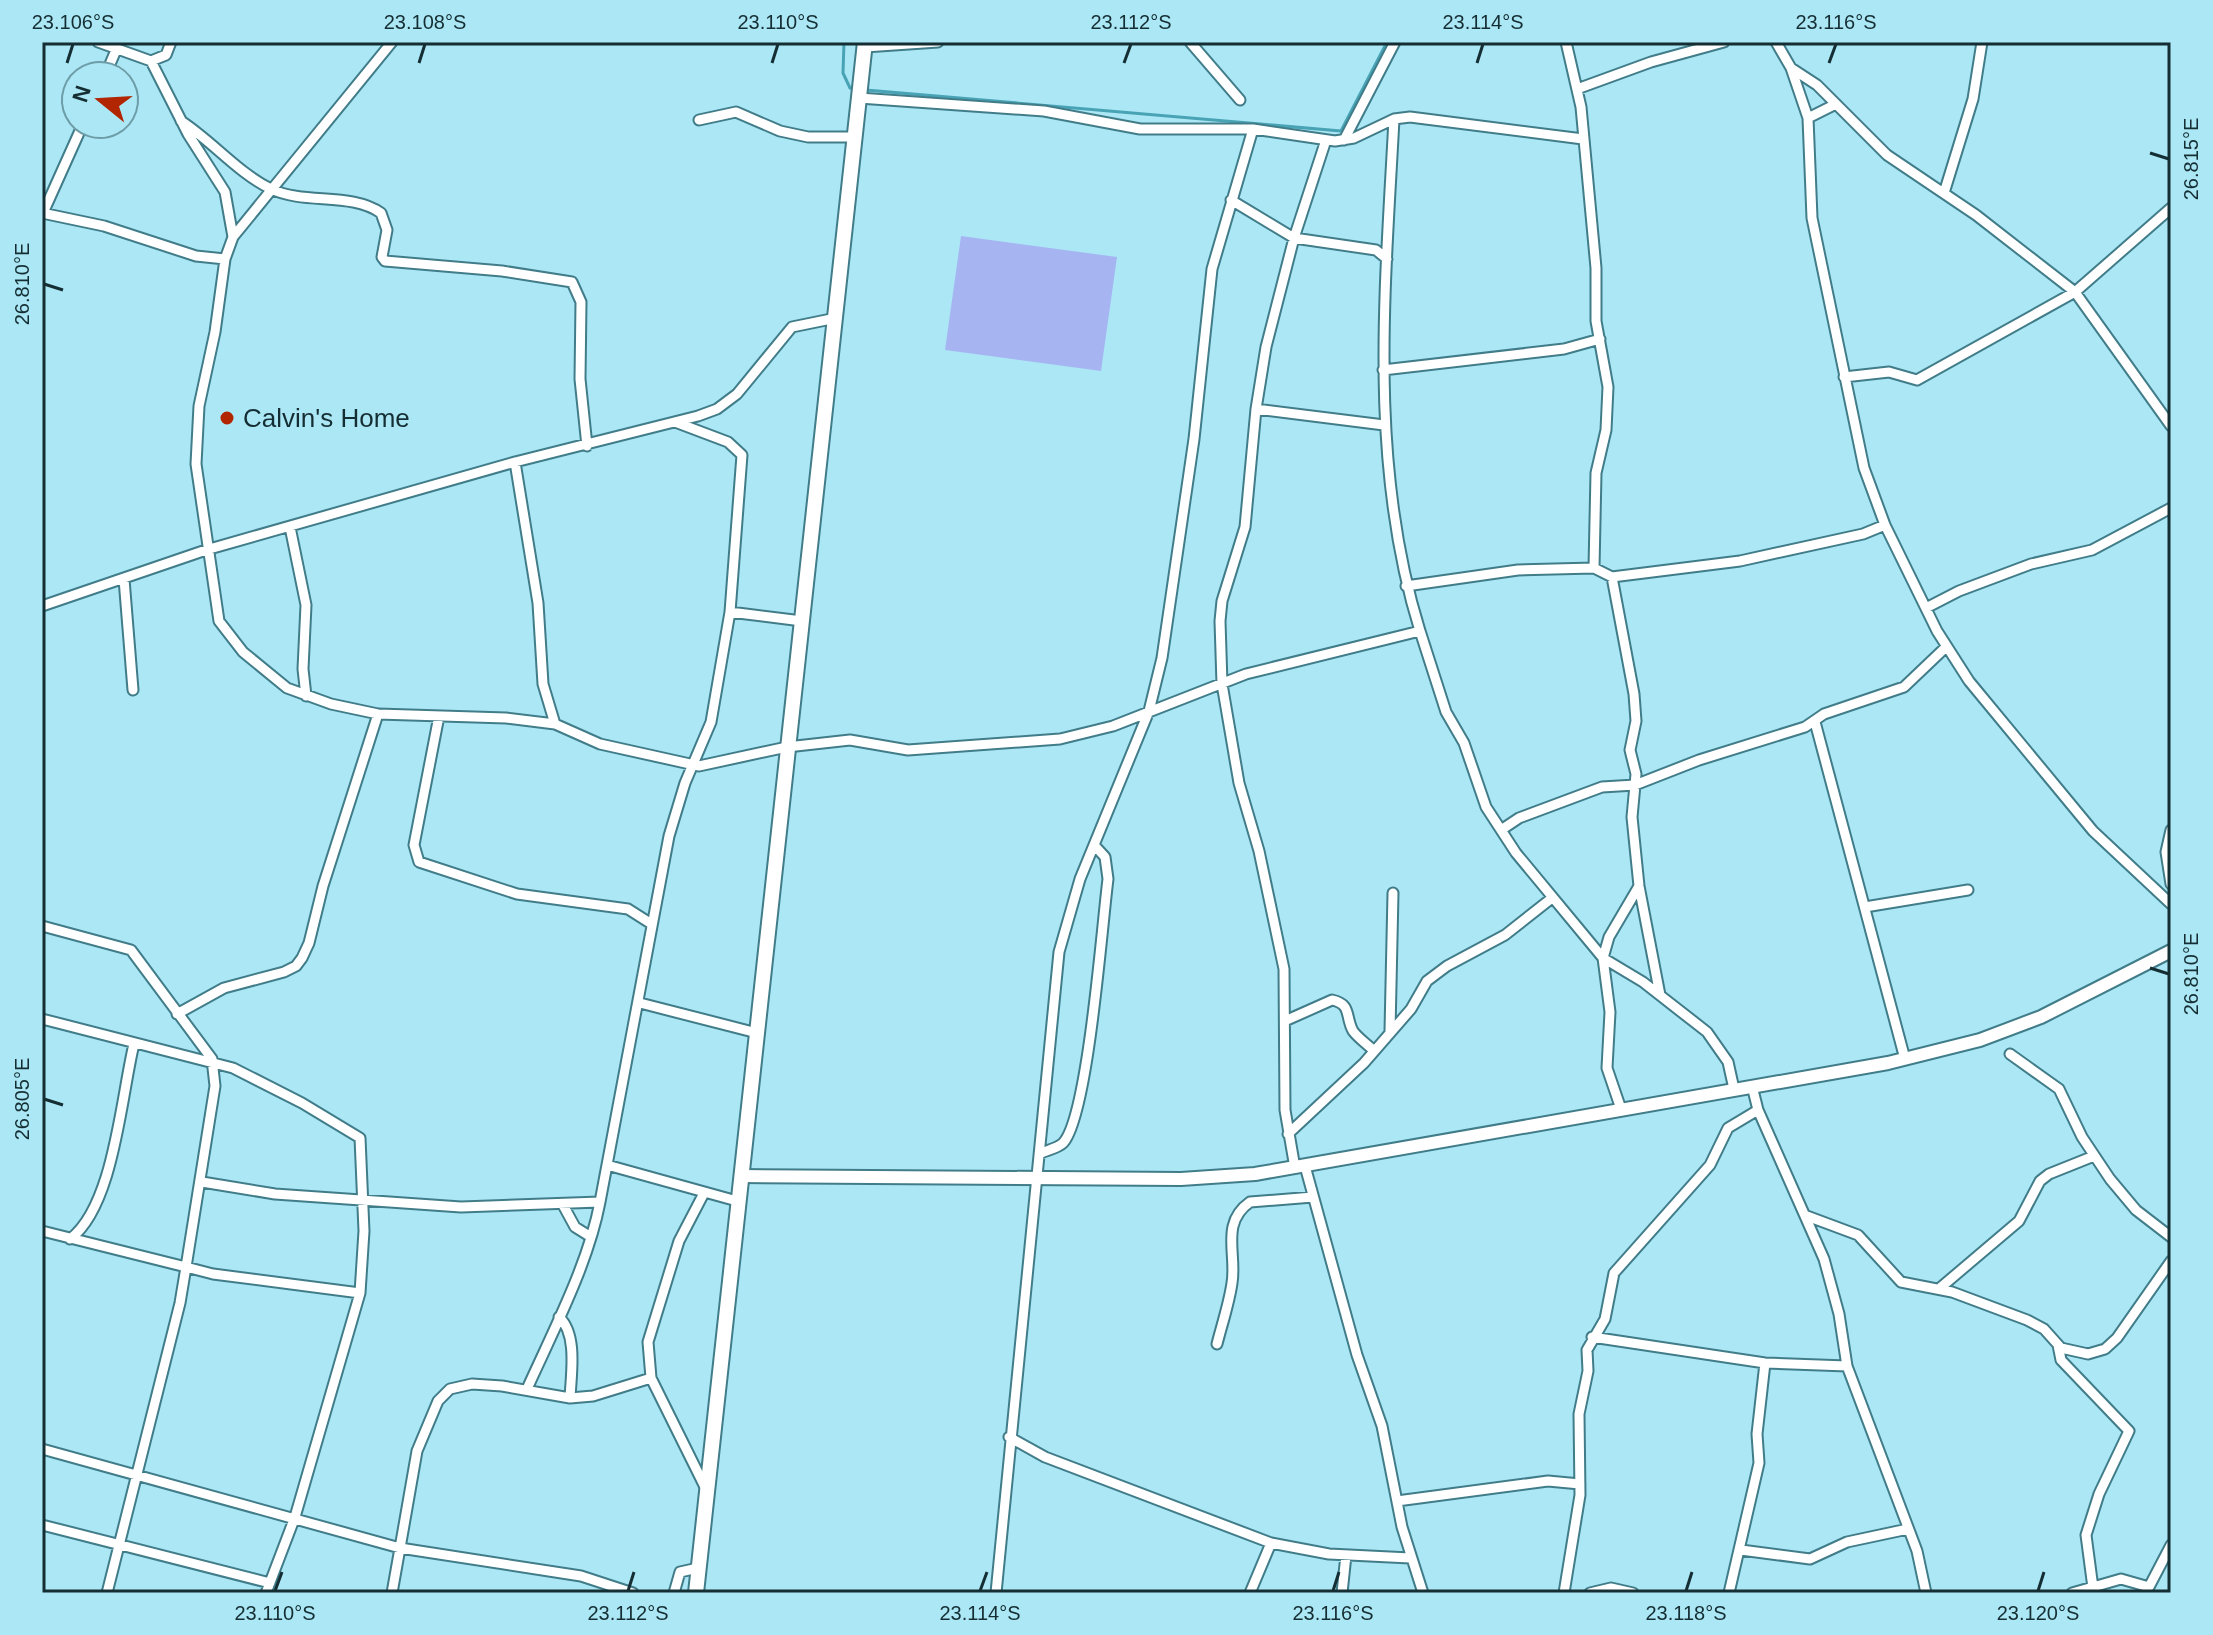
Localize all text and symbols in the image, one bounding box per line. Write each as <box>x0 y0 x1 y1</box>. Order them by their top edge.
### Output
text: 23.106°S <box>32 11 114 33</box>
text: 23.108°S <box>384 11 466 33</box>
text: 23.110°S <box>737 11 819 33</box>
text: 23.112°S <box>1090 11 1172 33</box>
text: 23.114°S <box>1442 11 1524 33</box>
text: 23.116°S <box>1795 11 1877 33</box>
north arrow <box>60 60 140 140</box>
text: N <box>67 83 96 105</box>
text: 26.815°E <box>2180 118 2202 200</box>
text: 26.810°E <box>11 243 33 325</box>
place label: Calvin's Home <box>243 403 410 433</box>
marker: Calvin's Home <box>218 409 236 427</box>
text: 26.810°E <box>2180 933 2202 1015</box>
text: 26.805°E <box>11 1058 33 1140</box>
text: 23.110°S <box>234 1602 316 1624</box>
text: 23.112°S <box>587 1602 669 1624</box>
text: 23.114°S <box>939 1602 1021 1624</box>
text: 23.116°S <box>1292 1602 1374 1624</box>
text: 23.118°S <box>1645 1602 1727 1624</box>
text: 23.120°S <box>1997 1602 2079 1624</box>

